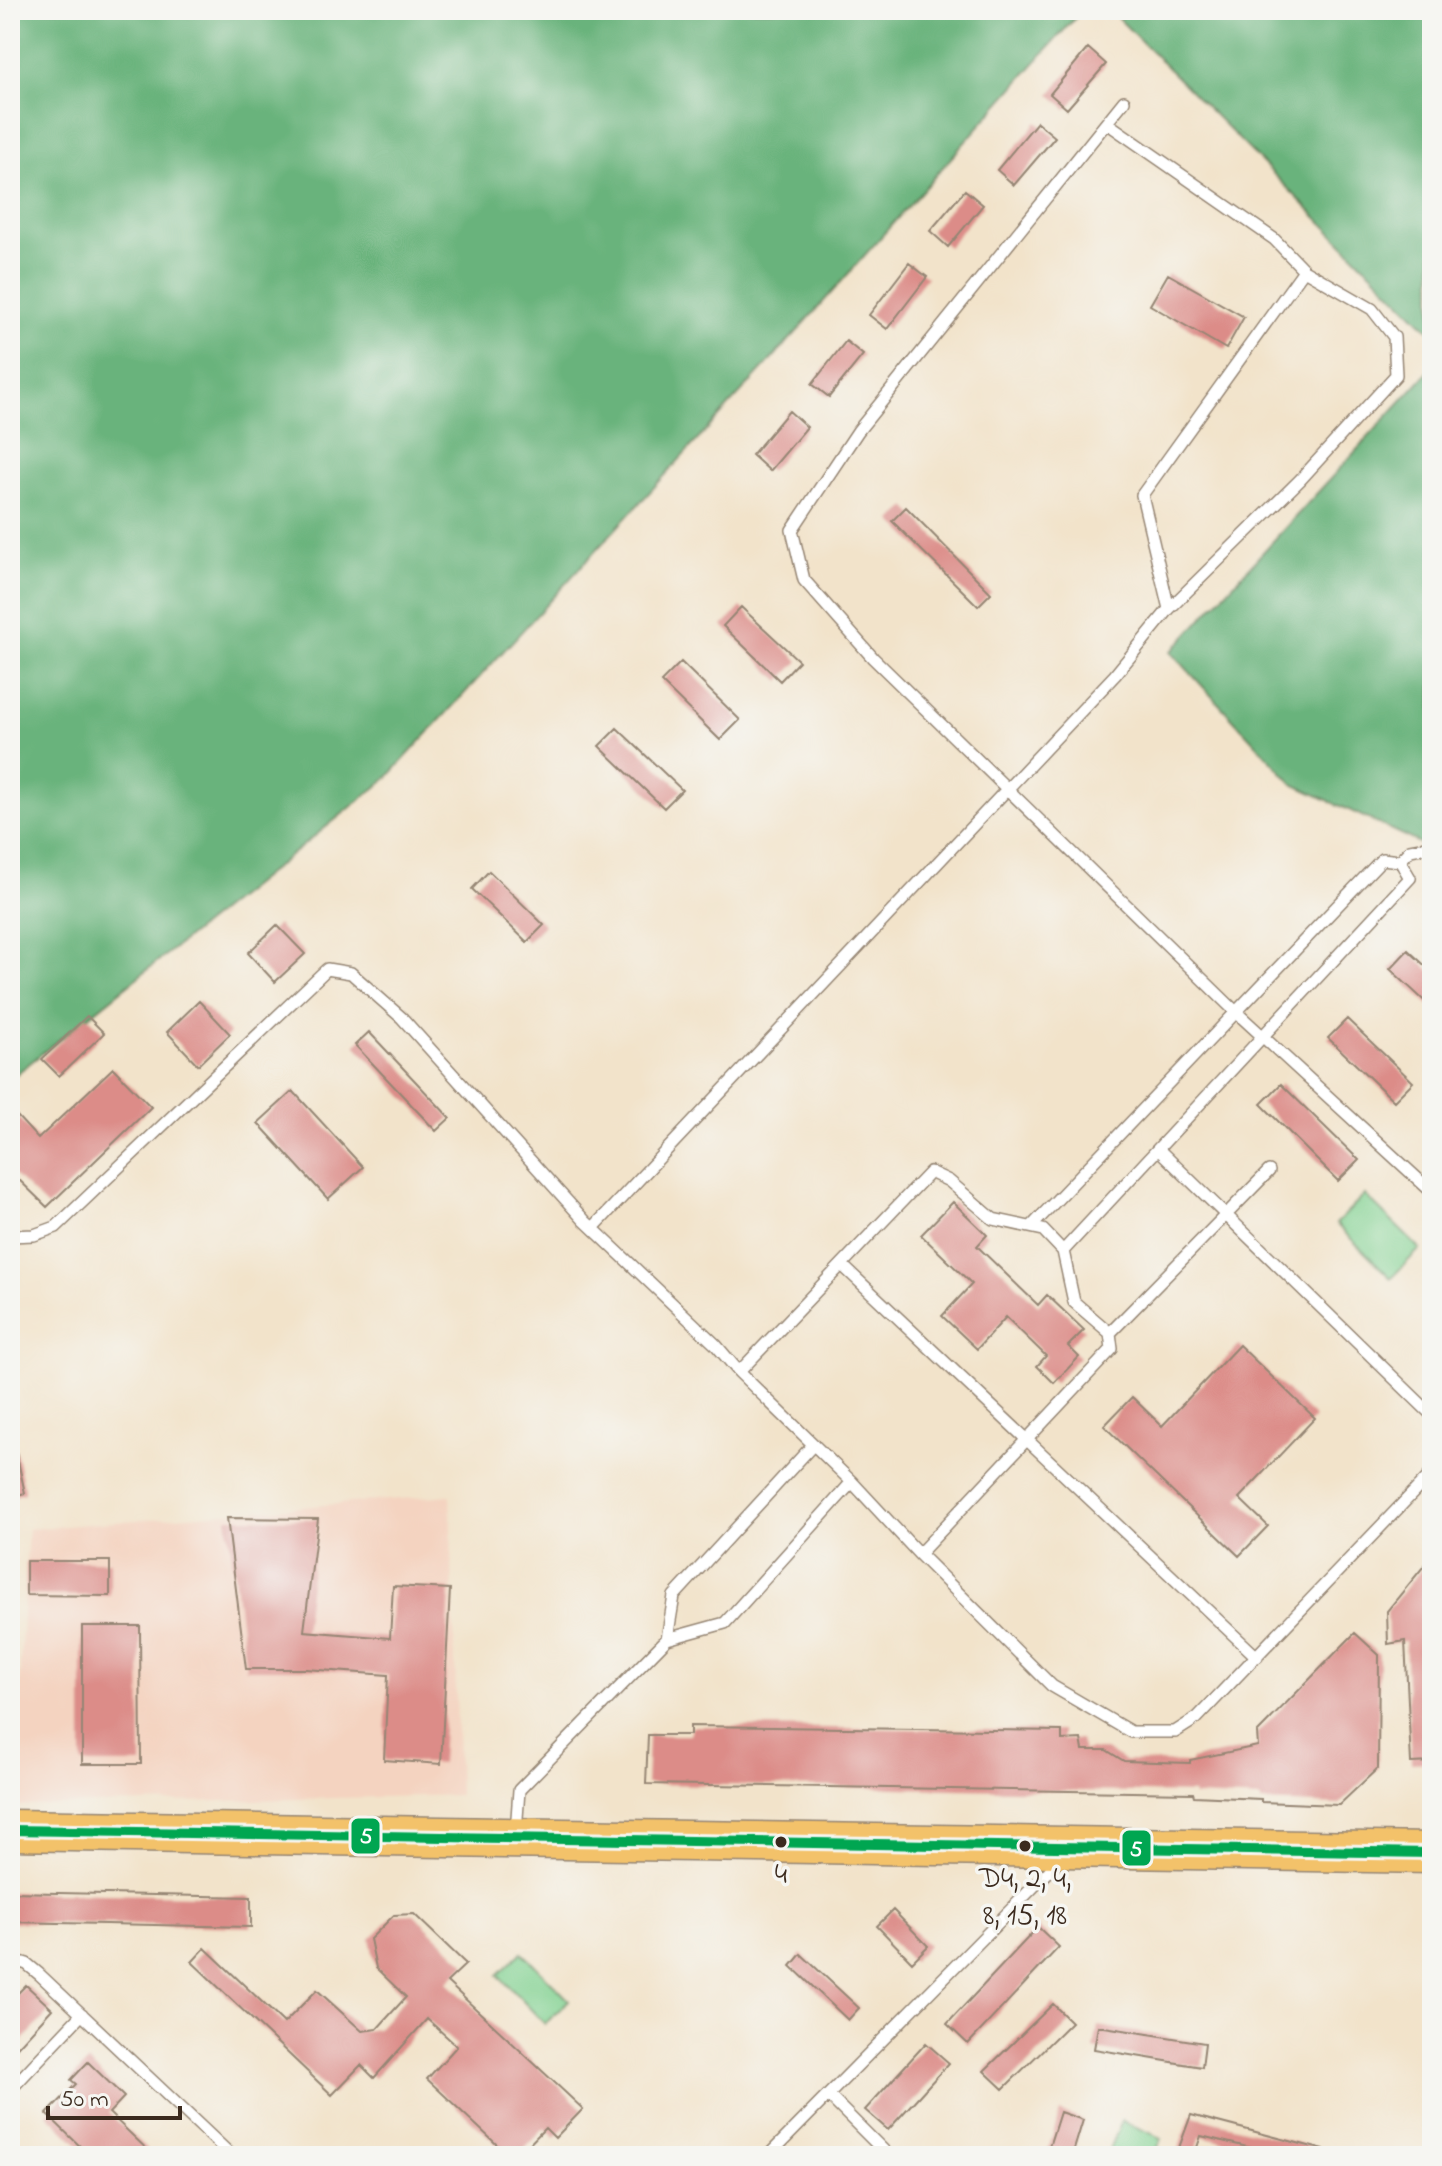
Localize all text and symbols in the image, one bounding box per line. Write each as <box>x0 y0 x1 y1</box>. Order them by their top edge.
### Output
line badge: 5 <box>350 1817 381 1855</box>
text: 5 <box>360 1822 373 1854</box>
line badge: 5 <box>1121 1829 1152 1867</box>
marker: 4 <box>773 1834 789 1850</box>
text: 5 <box>1130 1835 1143 1867</box>
marker: D4, 2, 4, 8, 15, 18 <box>1017 1838 1033 1854</box>
place label: 4 <box>775 1854 787 1898</box>
place label: D4, 2, 4, 8, 15, 18 <box>978 1858 1071 1939</box>
scale bar <box>48 2070 180 2120</box>
text: 50 m <box>60 2083 109 2118</box>

